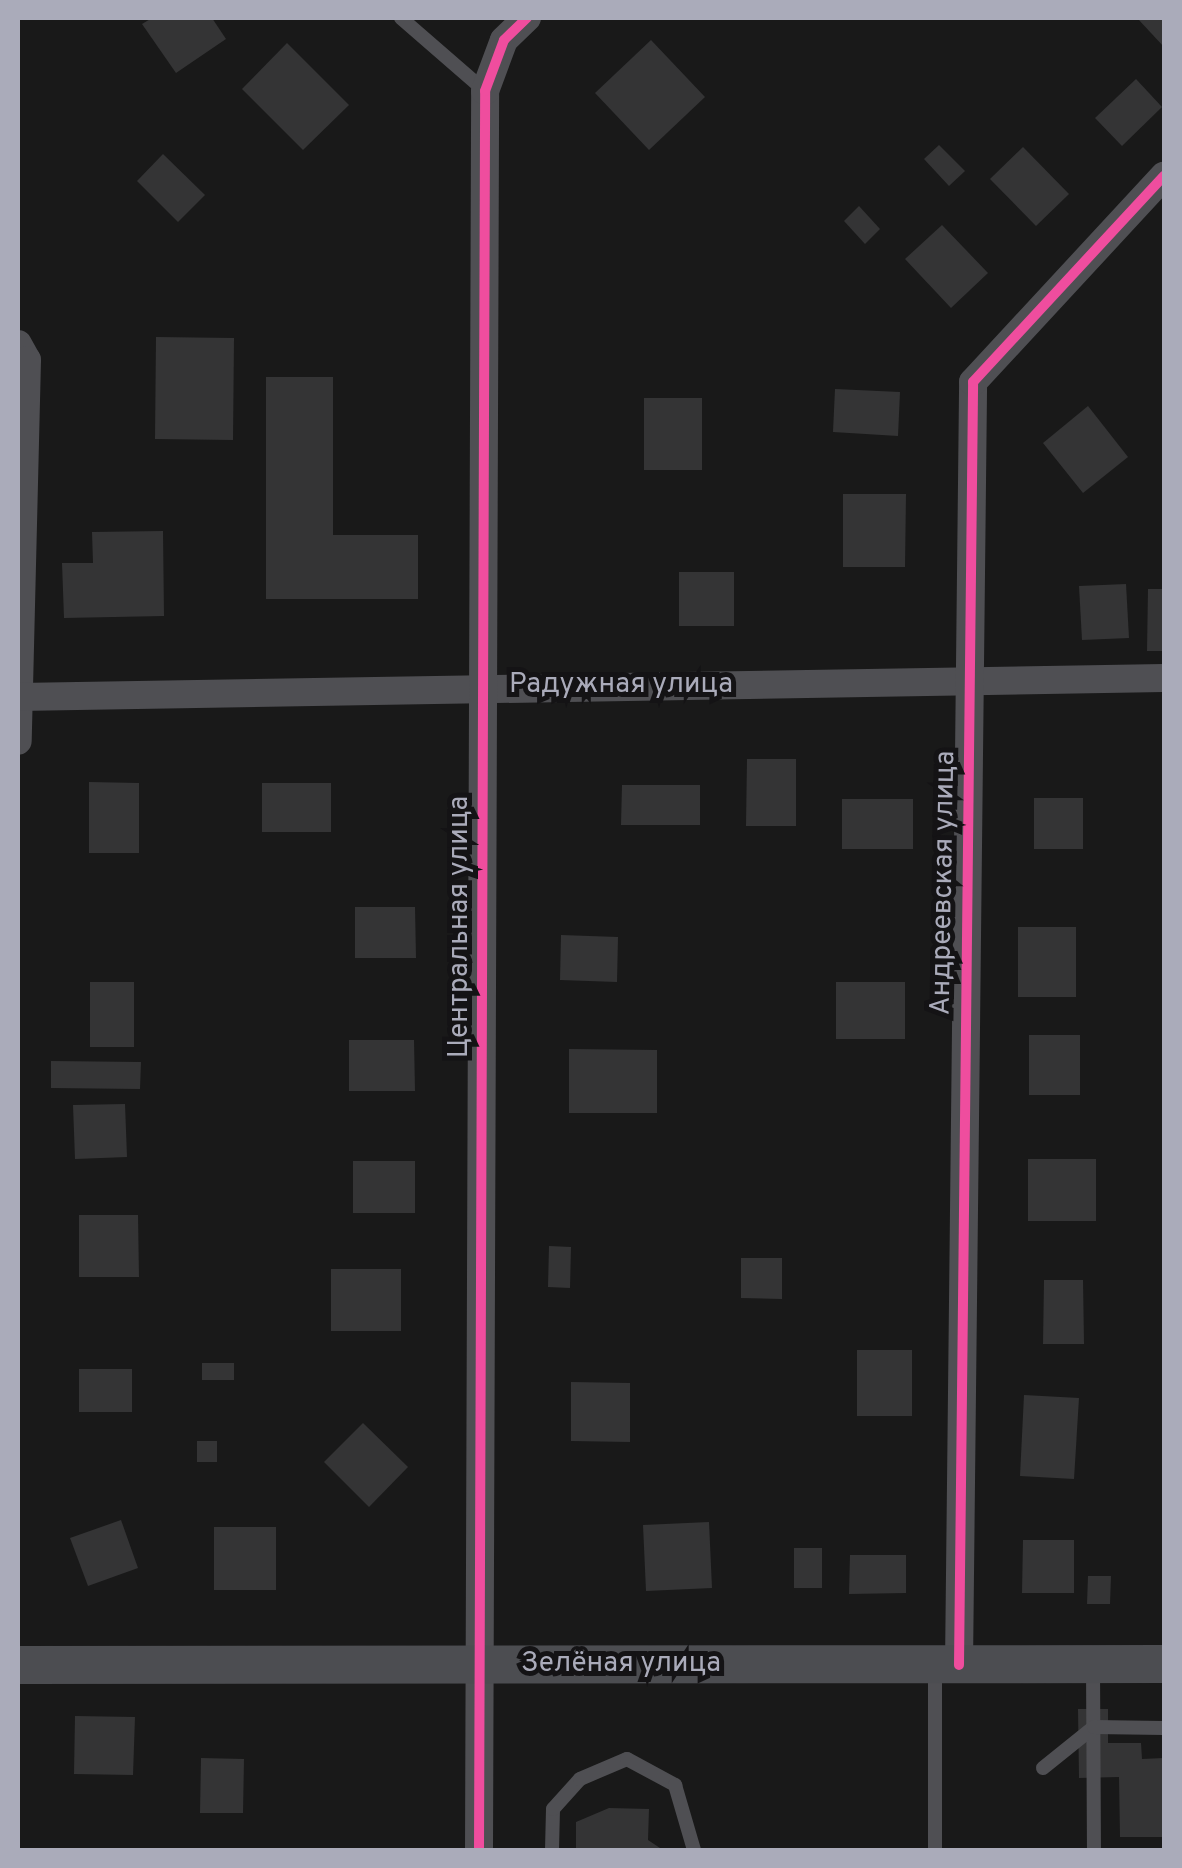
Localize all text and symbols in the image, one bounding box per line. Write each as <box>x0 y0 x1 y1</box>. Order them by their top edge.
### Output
street label: Радужная улица <box>509 668 733 702</box>
street label: Андреевская улица <box>925 750 963 1016</box>
street label: Центральная улица <box>443 796 477 1058</box>
street label: Зелёная улица <box>521 1647 721 1681</box>

